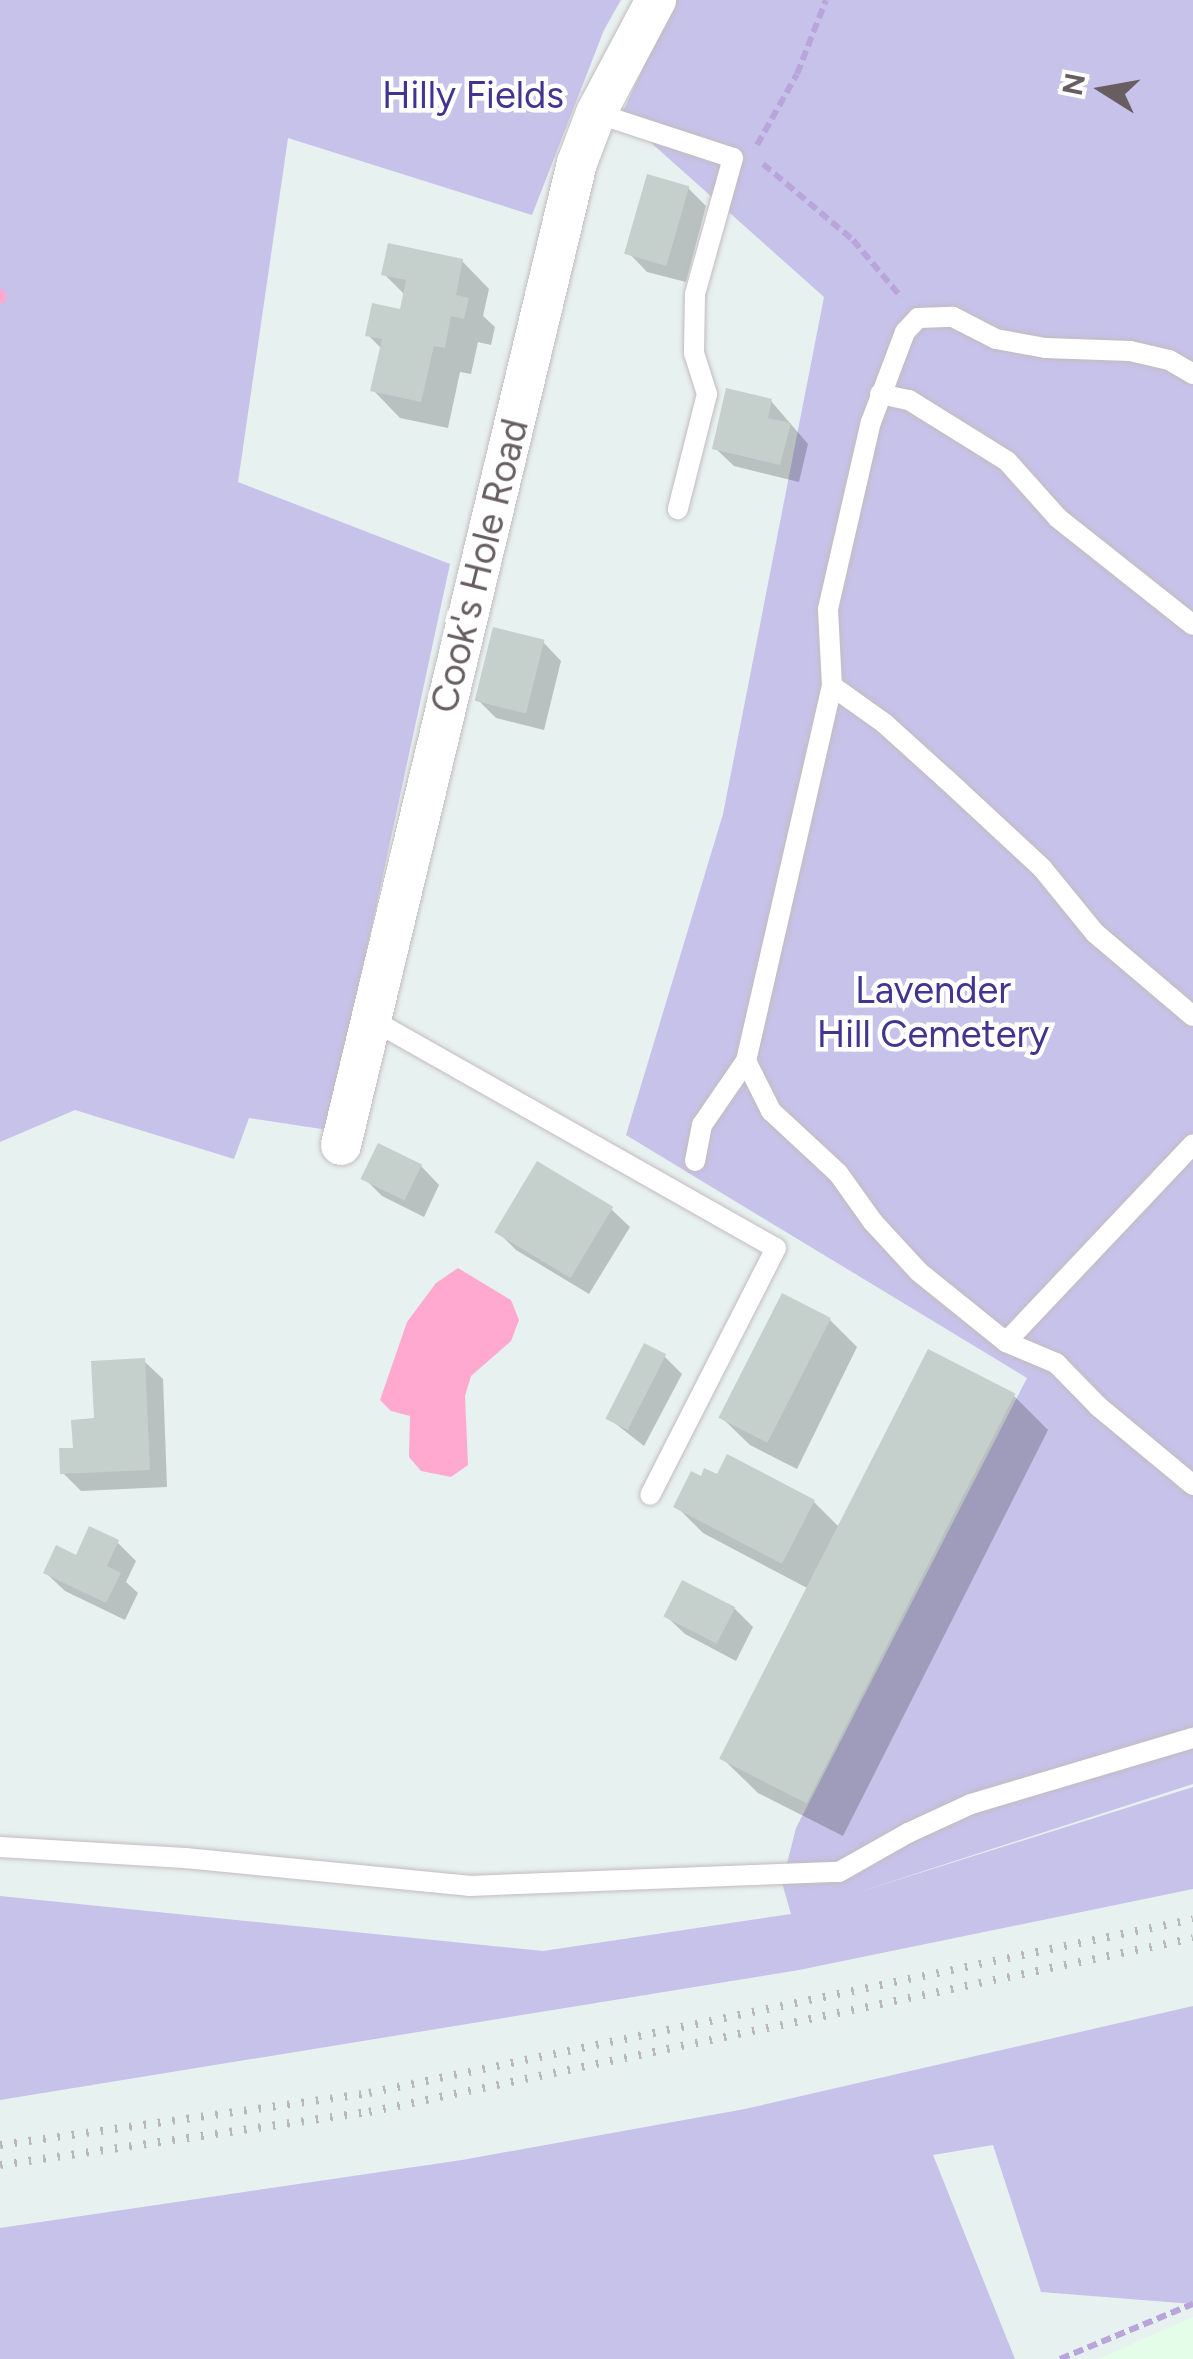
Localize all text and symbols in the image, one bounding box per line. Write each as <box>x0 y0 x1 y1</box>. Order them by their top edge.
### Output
north arrow <box>1053 40 1153 140</box>
text: N <box>1055 70 1092 98</box>
park label: Hilly Fields <box>382 73 564 119</box>
street label: Cook's Hole Road <box>421 414 539 718</box>
park label: Lavender Hill Cemetery <box>817 968 1049 1058</box>

